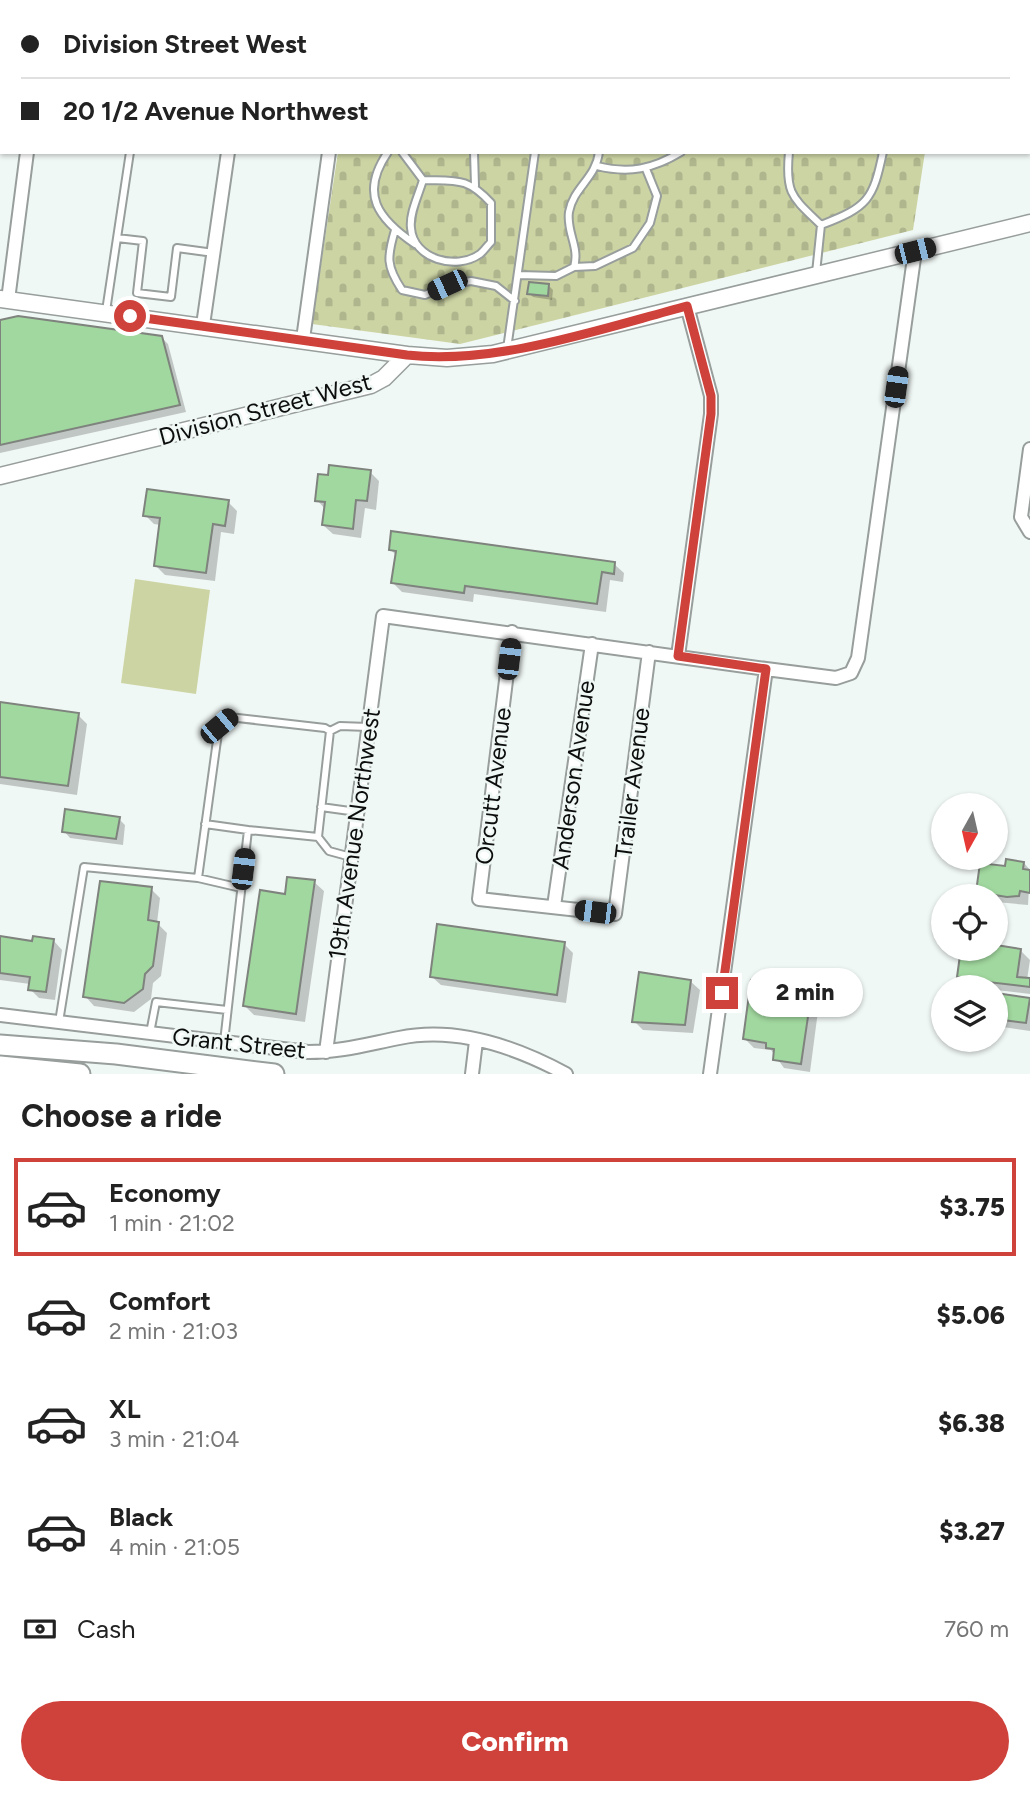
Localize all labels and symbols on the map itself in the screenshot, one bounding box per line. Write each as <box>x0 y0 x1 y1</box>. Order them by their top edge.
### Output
car <box>893 236 938 266</box>
car <box>424 267 471 303</box>
route start <box>114 300 146 332</box>
car <box>883 365 910 409</box>
street label: Division Street West <box>156 367 374 451</box>
car <box>497 637 522 681</box>
street label: Anderson Avenue <box>545 679 601 871</box>
car <box>197 704 242 748</box>
street label: 19th Avenue Northwest <box>322 706 386 962</box>
street label: Orcutt Avenue <box>469 706 517 866</box>
street label: Trailer Avenue <box>608 706 656 860</box>
north arrow <box>931 793 1008 870</box>
car <box>231 847 256 891</box>
car <box>573 899 618 925</box>
callout: 2 min <box>746 968 862 1018</box>
route end <box>706 977 738 1009</box>
street label: Grant Street <box>171 1022 307 1064</box>

